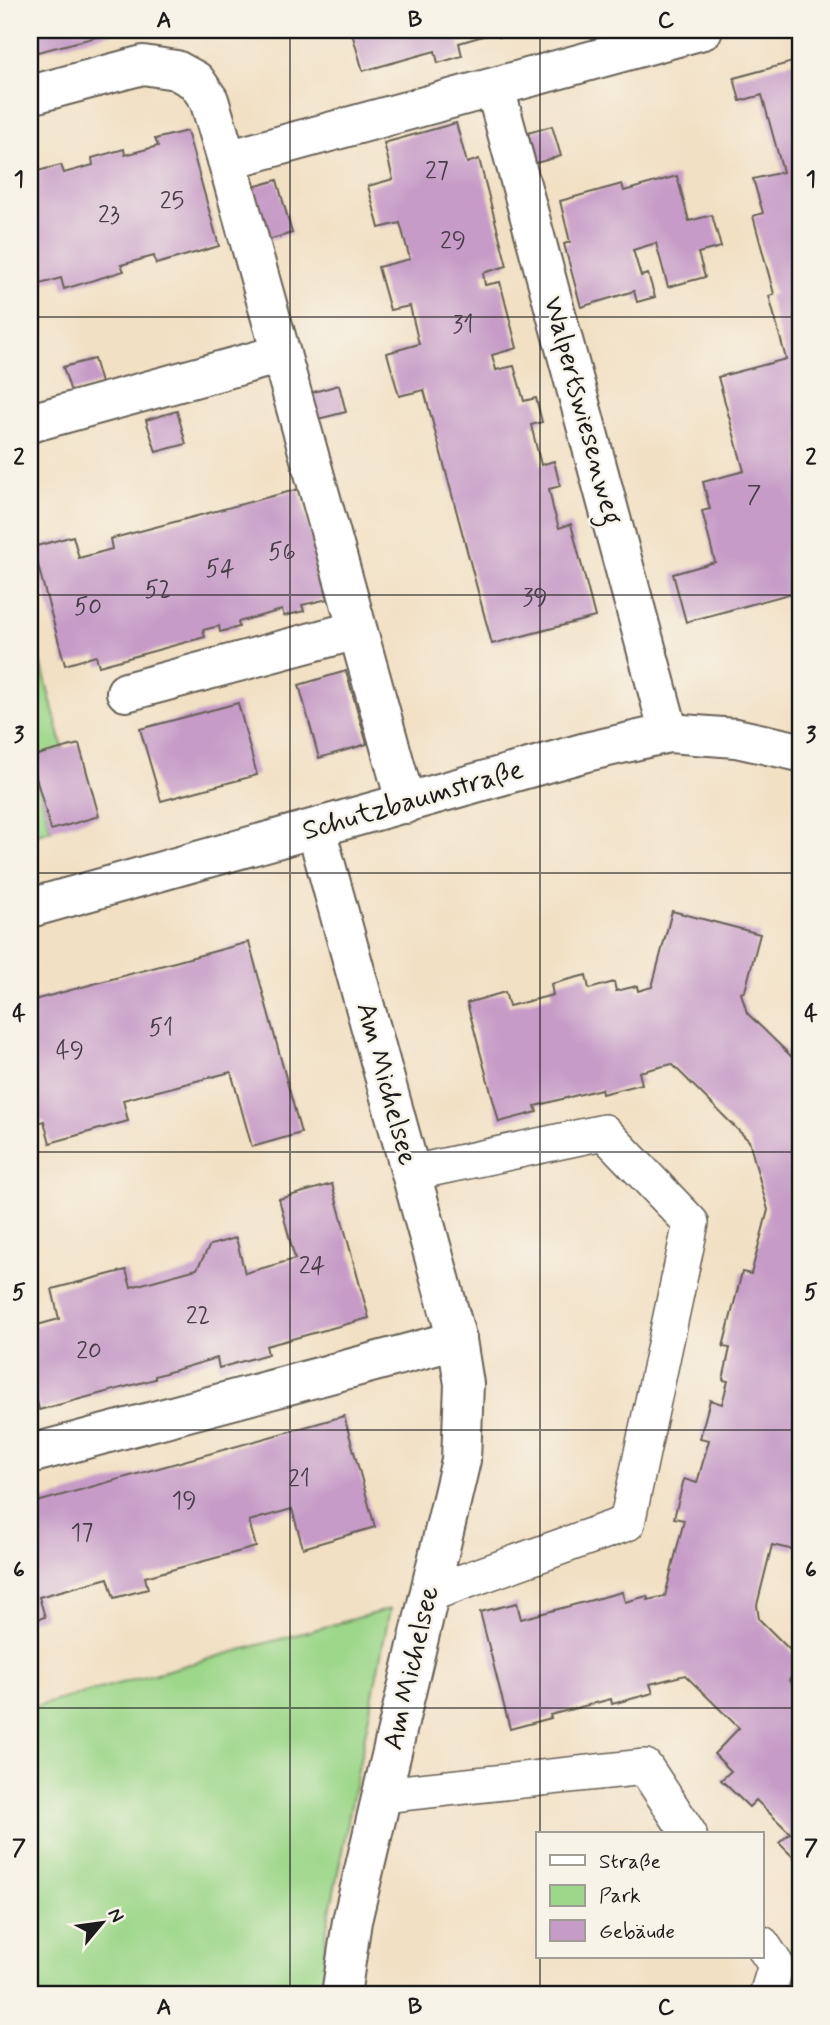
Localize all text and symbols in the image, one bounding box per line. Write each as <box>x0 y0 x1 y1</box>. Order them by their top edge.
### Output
text: A <box>156 6 172 36</box>
text: B <box>408 6 423 36</box>
text: C <box>658 6 675 36</box>
house number: 27 <box>425 156 449 187</box>
text: 1 <box>14 165 24 195</box>
text: 1 <box>806 165 816 195</box>
house number: 25 <box>160 186 184 217</box>
house number: 23 <box>98 200 120 231</box>
house number: 29 <box>440 226 466 257</box>
street label: Walpertswiesenweg <box>531 293 630 530</box>
house number: 31 <box>452 310 474 341</box>
text: 2 <box>13 443 25 473</box>
text: 2 <box>805 443 817 473</box>
house number: 7 <box>747 480 761 511</box>
house number: 56 <box>268 537 296 568</box>
house number: 54 <box>206 554 234 585</box>
house number: 52 <box>144 575 172 606</box>
house number: 39 <box>522 583 548 614</box>
house number: 50 <box>74 592 102 623</box>
text: 3 <box>14 721 25 751</box>
text: 3 <box>806 721 817 751</box>
street label: Schutzbaumstraße <box>298 752 528 850</box>
street label: Am Michelsee <box>346 998 426 1170</box>
text: 4 <box>12 999 26 1029</box>
text: 4 <box>804 999 818 1029</box>
house number: 51 <box>149 1013 173 1044</box>
house number: 49 <box>56 1036 84 1067</box>
house number: 24 <box>299 1251 325 1282</box>
text: 5 <box>12 1278 26 1308</box>
text: 5 <box>804 1278 818 1308</box>
house number: 22 <box>186 1301 210 1332</box>
house number: 20 <box>76 1336 102 1367</box>
house number: 21 <box>288 1464 310 1495</box>
house number: 19 <box>171 1486 197 1517</box>
house number: 17 <box>71 1518 93 1549</box>
text: 6 <box>13 1556 25 1586</box>
text: 6 <box>805 1556 817 1586</box>
street label: Am Michelsee <box>375 1582 449 1754</box>
legend <box>536 1832 764 1958</box>
text: 7 <box>12 1834 26 1864</box>
text: 7 <box>804 1834 818 1864</box>
text: Straße <box>599 1848 661 1876</box>
text: Park <box>599 1882 641 1910</box>
north arrow <box>66 1888 136 1958</box>
text: N <box>102 1904 130 1927</box>
text: Gebäude <box>599 1918 675 1946</box>
text: A <box>156 1993 172 2023</box>
text: B <box>408 1993 423 2023</box>
text: C <box>658 1993 675 2023</box>

